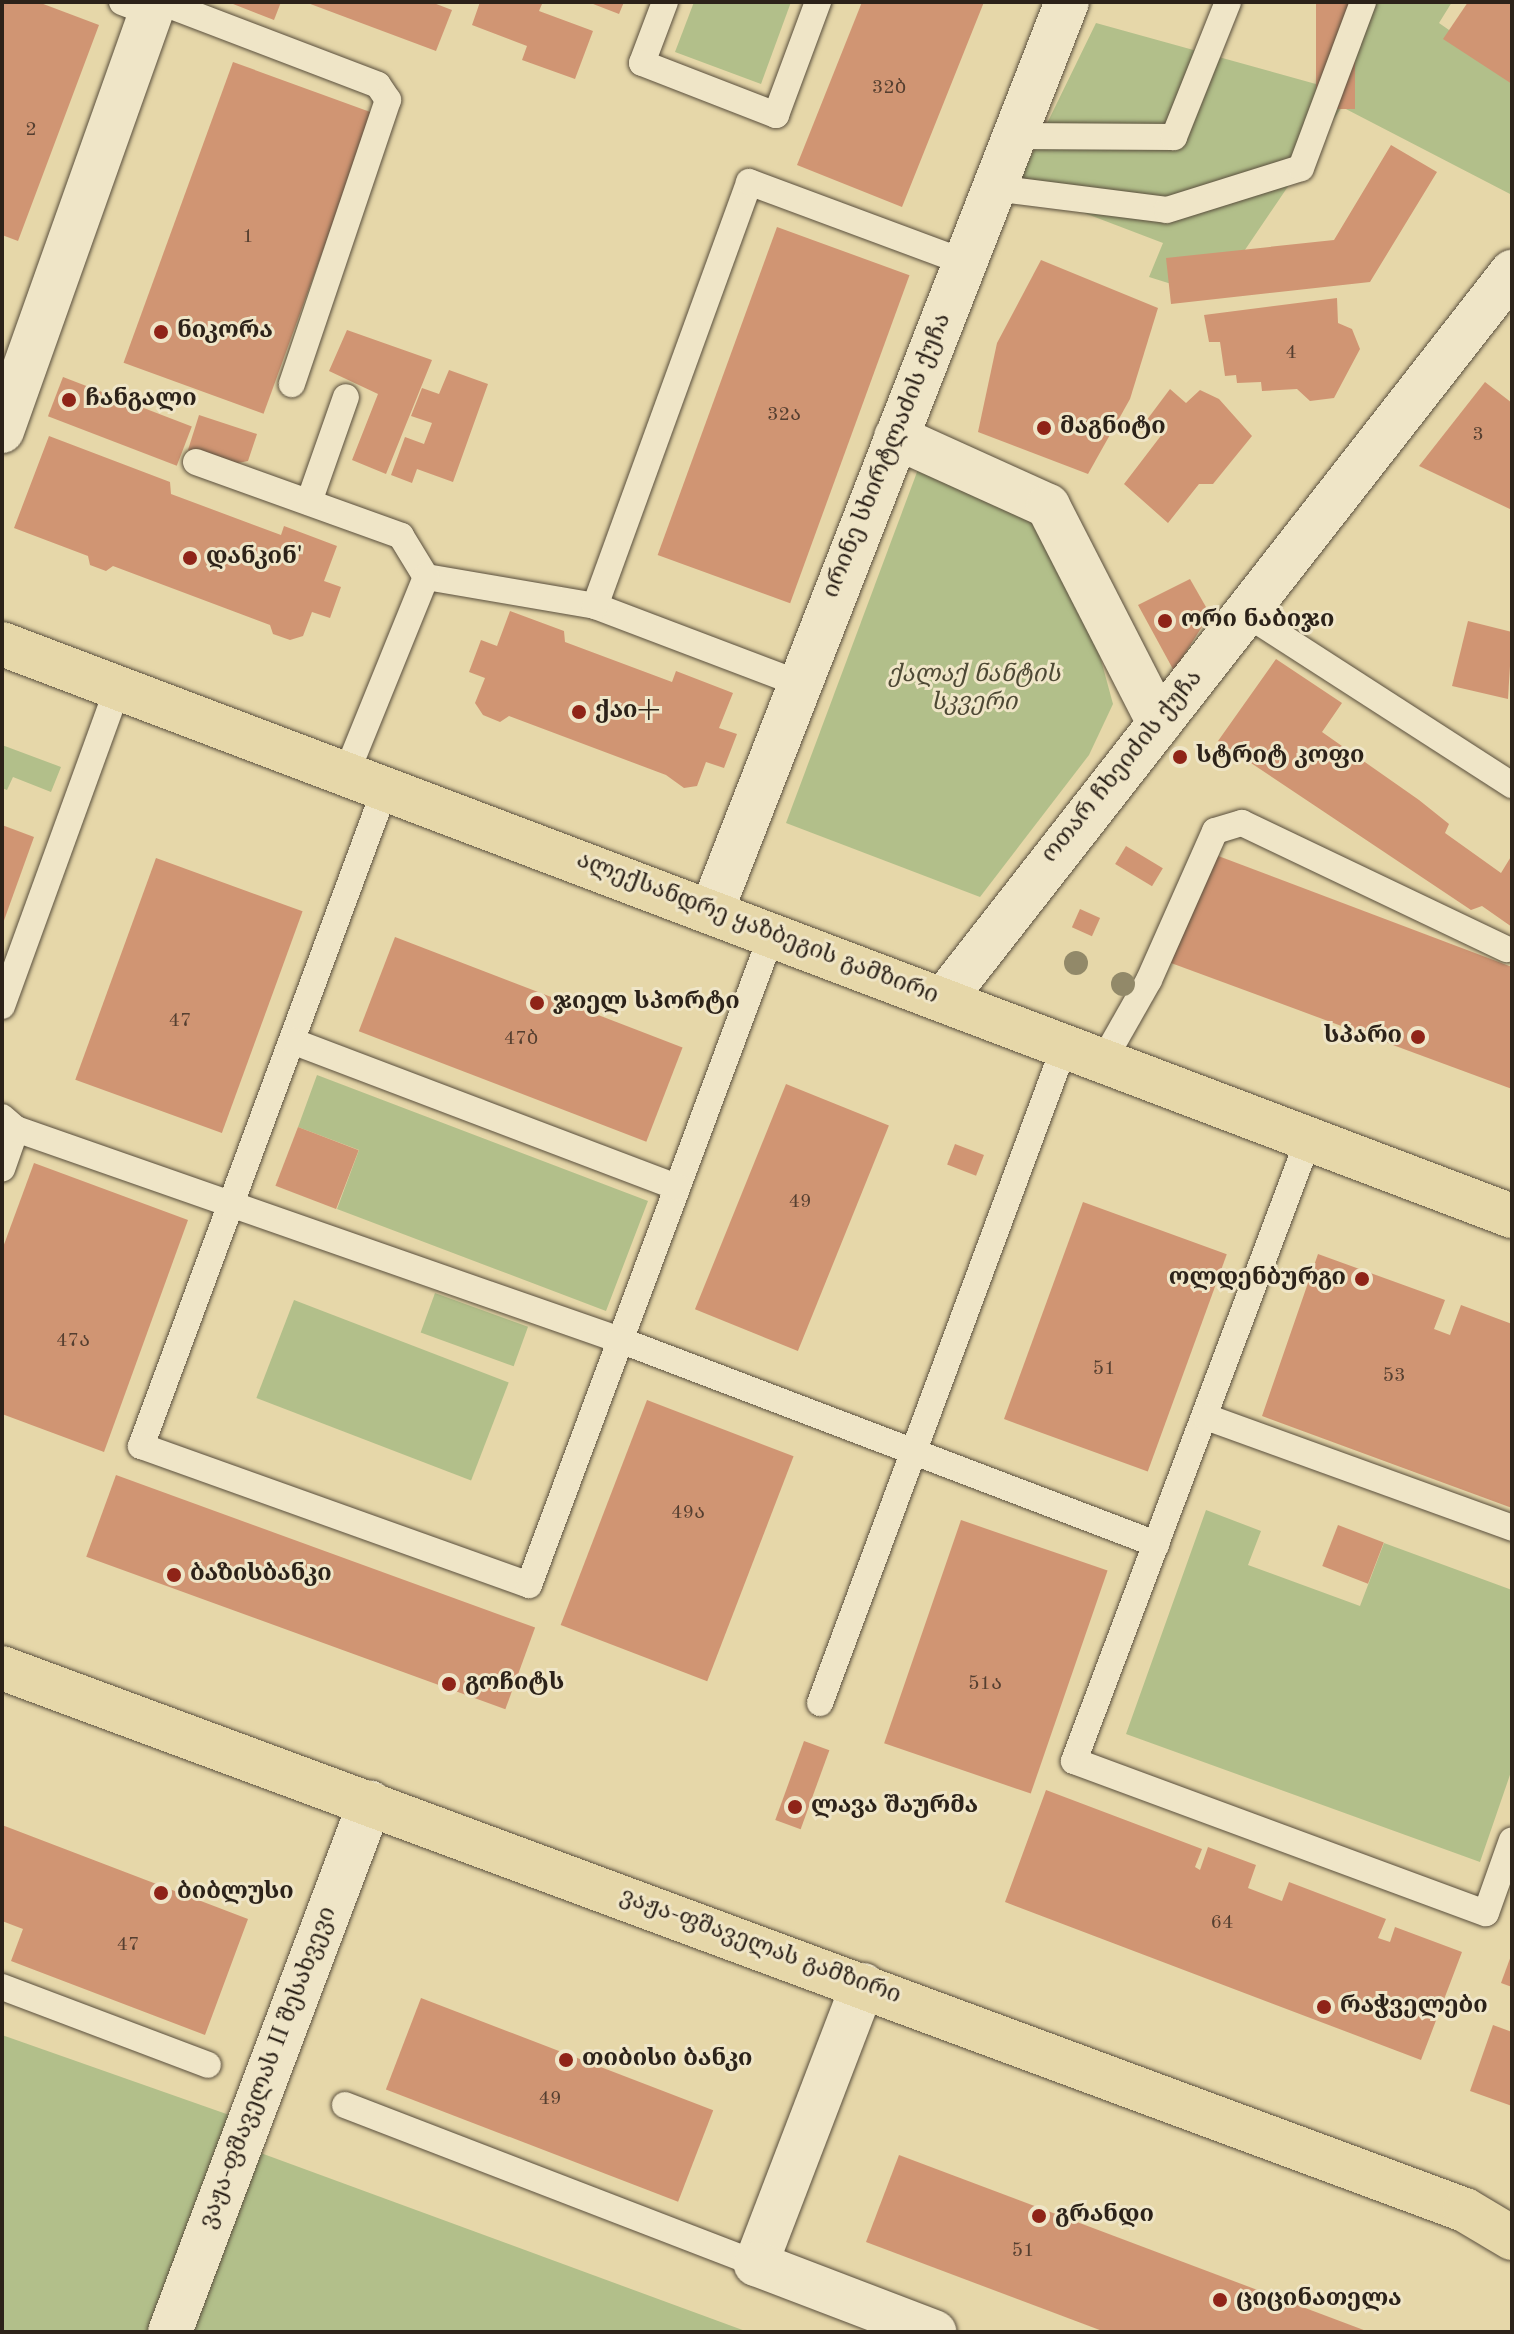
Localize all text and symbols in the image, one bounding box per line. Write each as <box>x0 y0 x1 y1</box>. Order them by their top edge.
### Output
house number: 32ბ <box>872 76 906 100</box>
house number: 2 <box>25 118 37 142</box>
house number: 1 <box>242 225 254 249</box>
street label: ირინე სხირტლაძის ქუჩა <box>818 310 958 602</box>
place label: ნიკორა <box>177 318 273 346</box>
marker: ნიკორა <box>152 323 170 341</box>
house number: 4 <box>1285 341 1297 365</box>
place label: ჩანგალი <box>85 386 197 414</box>
marker: ჩანგალი <box>60 391 78 409</box>
house number: 32ა <box>767 403 801 427</box>
place label: მაგნიტი <box>1060 414 1166 442</box>
marker: მაგნიტი <box>1035 419 1053 437</box>
house number: 3 <box>1472 423 1484 447</box>
place label: დანკინ' <box>206 544 303 572</box>
marker: დანკინ' <box>181 549 199 567</box>
place label: ორი ნაბიჯი <box>1181 607 1334 635</box>
marker: ორი ნაბიჯი <box>1156 612 1174 630</box>
park label: ქალაქ ნანტის სკვერი <box>888 662 1060 718</box>
street label: ოთარ ჩხეიძის ქუჩა <box>1036 665 1210 869</box>
place label: ქაი+ <box>595 698 660 726</box>
marker: ქაი+ <box>570 703 588 721</box>
place label: სტრიტ კოფი <box>1196 743 1364 771</box>
marker: სტრიტ კოფი <box>1171 748 1189 766</box>
street label: ალექსანდრე ყაზბეგის გამზირი <box>572 847 942 1011</box>
place label: ჯიელ სპორტი <box>553 989 740 1017</box>
marker: ჯიელ სპორტი <box>528 994 546 1012</box>
house number: 47 <box>168 1009 192 1033</box>
place label: სპარი <box>1324 1023 1402 1051</box>
house number: 47ბ <box>504 1027 538 1051</box>
marker: სპარი <box>1409 1028 1427 1046</box>
house number: 49 <box>788 1190 812 1214</box>
place label: ოლდენბურგი <box>1169 1265 1346 1293</box>
marker: ოლდენბურგი <box>1353 1270 1371 1288</box>
house number: 47ა <box>56 1329 90 1353</box>
house number: 51 <box>1092 1357 1116 1381</box>
house number: 53 <box>1382 1364 1406 1388</box>
house number: 49ა <box>671 1501 705 1525</box>
place label: ბაზისბანკი <box>190 1561 332 1589</box>
marker: ბაზისბანკი <box>165 1566 183 1584</box>
place label: გოჩიტს <box>465 1670 564 1698</box>
house number: 51ა <box>968 1672 1002 1696</box>
marker: გოჩიტს <box>440 1675 458 1693</box>
place label: ლავა შაურმა <box>811 1793 978 1821</box>
marker: ლავა შაურმა <box>786 1798 804 1816</box>
place label: ბიბლუსი <box>177 1879 294 1907</box>
street label: ვაჟა-ფშაველას გამზირი <box>616 1883 904 2011</box>
marker: ბიბლუსი <box>152 1884 170 1902</box>
street label: ვაჟა-ფშაველას II შესახვევი <box>194 1903 344 2233</box>
house number: 64 <box>1210 1911 1234 1935</box>
house number: 47 <box>116 1933 140 1957</box>
place label: რაჭველები <box>1340 1993 1488 2021</box>
marker: რაჭველები <box>1315 1998 1333 2016</box>
place label: თიბისი ბანკი <box>582 2046 753 2074</box>
marker: თიბისი ბანკი <box>557 2051 575 2069</box>
house number: 49 <box>538 2087 562 2111</box>
place label: გრანდი <box>1055 2202 1154 2230</box>
marker: გრანდი <box>1030 2207 1048 2225</box>
house number: 51 <box>1011 2239 1035 2263</box>
place label: ციცინათელა <box>1236 2286 1402 2314</box>
marker: ციცინათელა <box>1211 2291 1229 2309</box>

